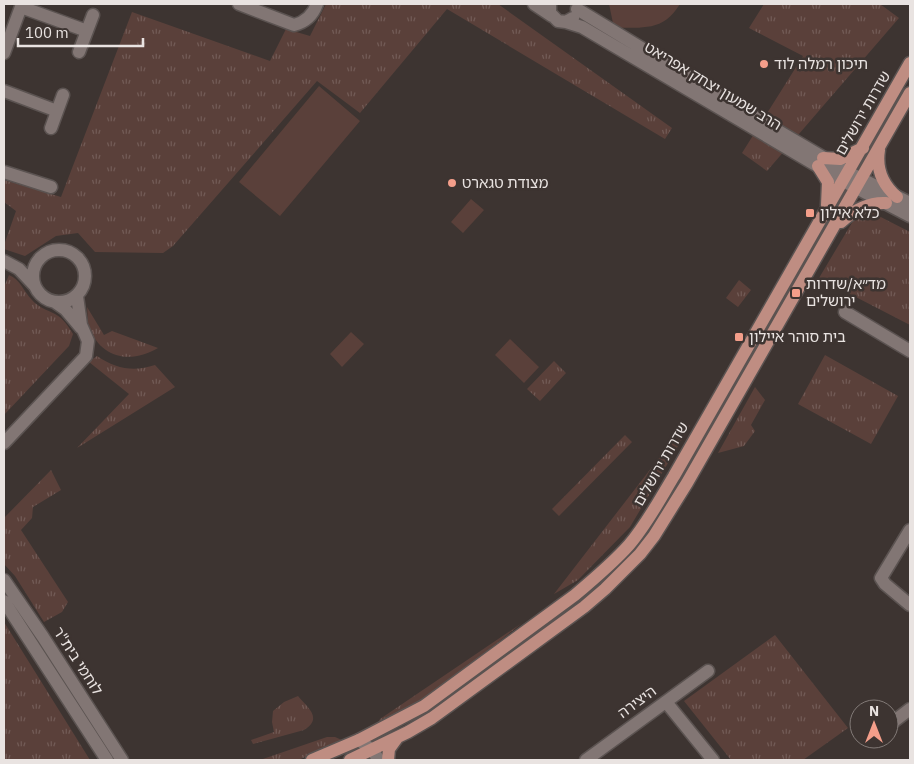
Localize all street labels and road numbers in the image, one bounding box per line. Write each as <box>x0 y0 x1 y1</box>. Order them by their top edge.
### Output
street label: הרב שמעון יצחק אפריאט <box>641 37 785 134</box>
street label: שדרות ירושלים <box>831 67 894 158</box>
street label: שדרות ירושלים <box>629 418 692 509</box>
street label: לוחמי בית"ר <box>49 623 108 698</box>
street label: היצירה <box>614 681 660 722</box>

